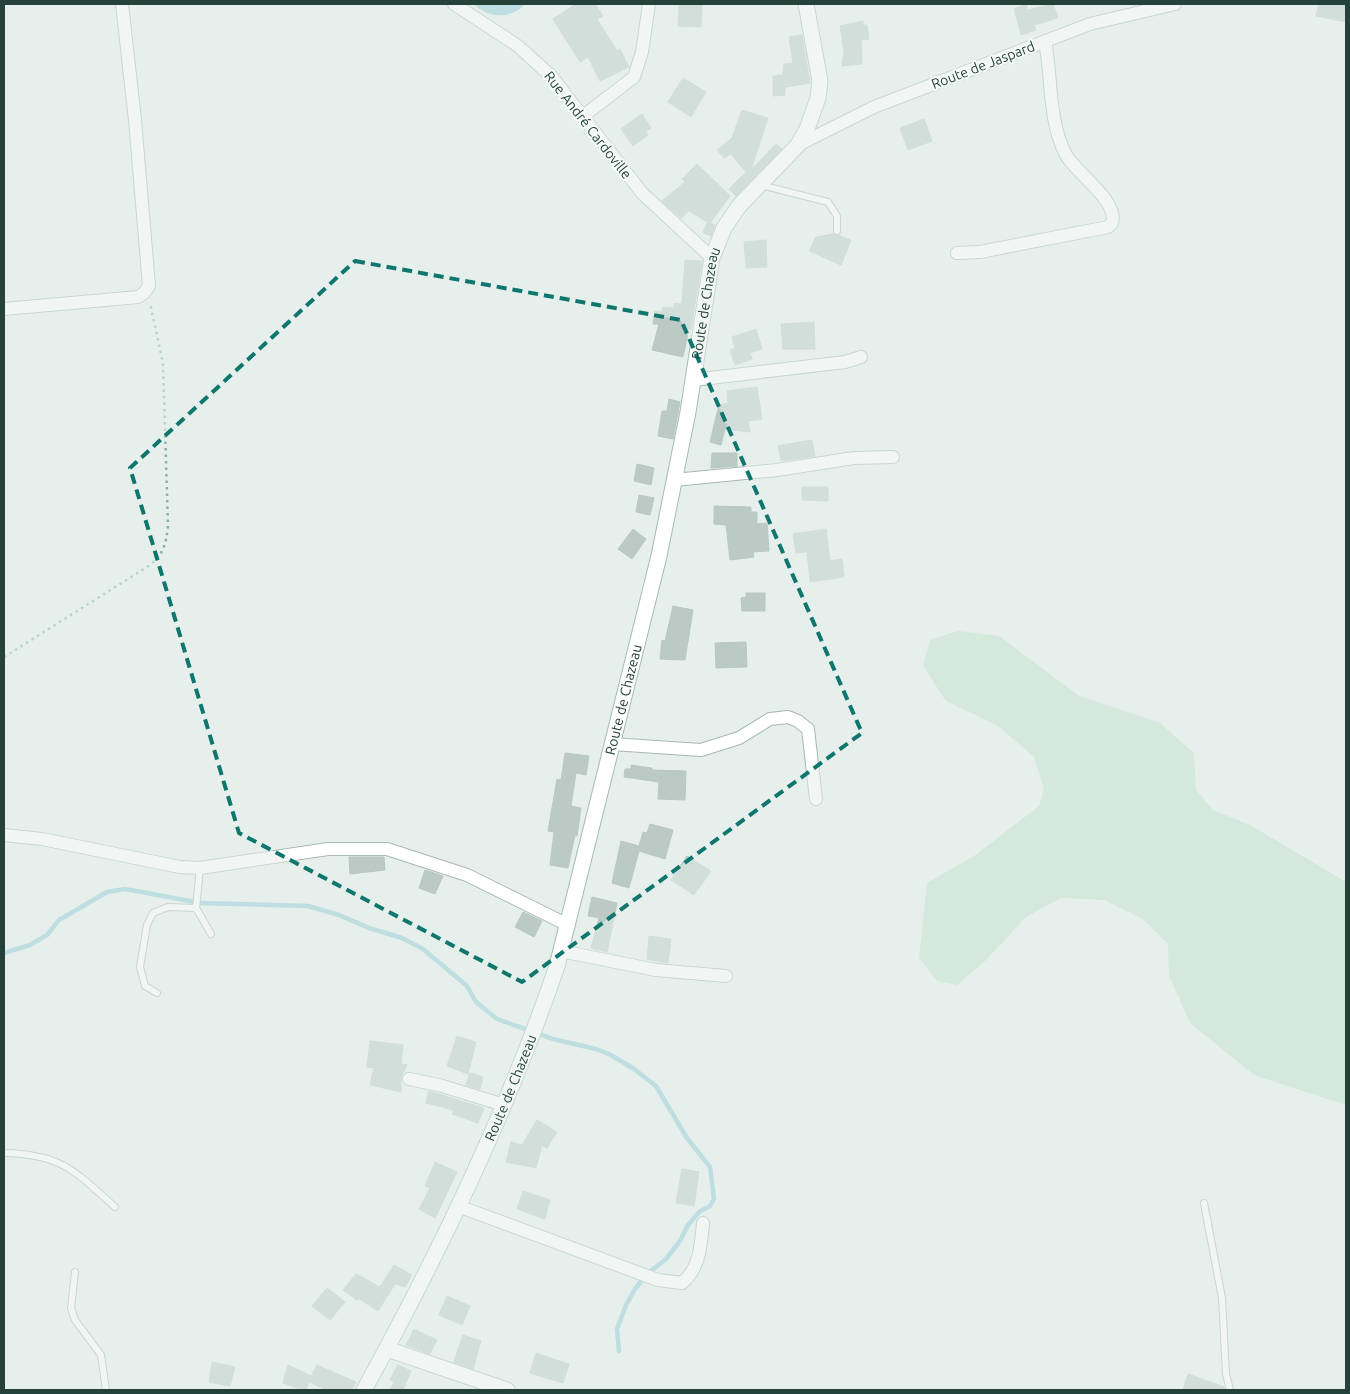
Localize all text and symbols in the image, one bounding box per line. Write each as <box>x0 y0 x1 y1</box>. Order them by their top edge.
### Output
street label: Route de Jaspard <box>929 38 1037 92</box>
street label: Rue André Cardoville <box>541 68 635 182</box>
street label: Route de Chazeau <box>688 245 724 360</box>
street label: Route de Chazeau <box>602 643 645 757</box>
street label: Route de Chazeau <box>481 1032 539 1144</box>

